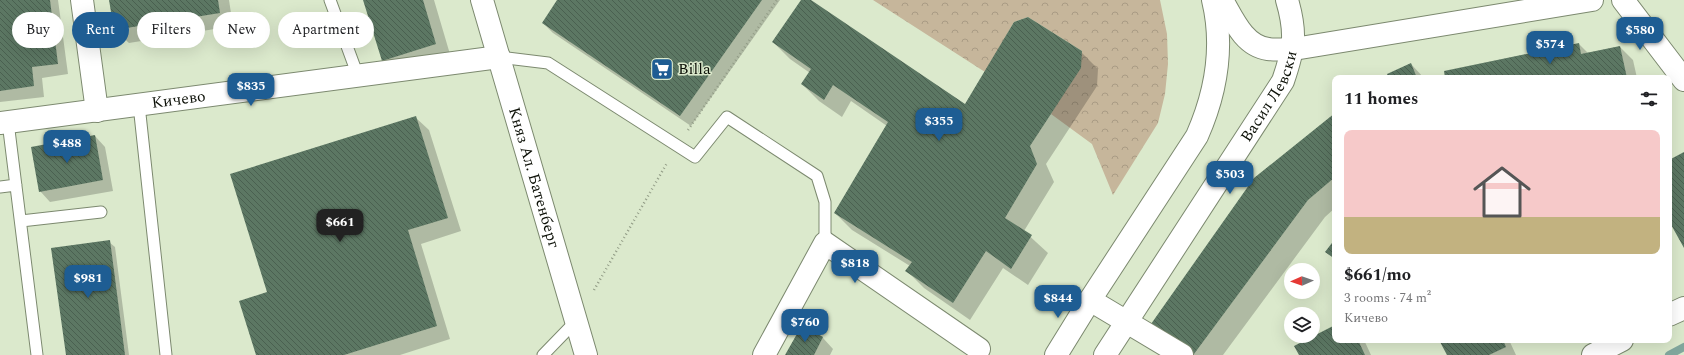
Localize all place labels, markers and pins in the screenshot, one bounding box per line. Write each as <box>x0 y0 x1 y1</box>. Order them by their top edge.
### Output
pin: $580 <box>1616 17 1664 51</box>
pin: $574 <box>1526 31 1574 65</box>
supermarket icon: Billa <box>649 56 675 82</box>
place label: Billa <box>678 57 711 81</box>
pin: $835 <box>227 73 275 107</box>
pin: $355 <box>915 108 963 142</box>
pin: $488 <box>43 130 91 164</box>
pin: $503 <box>1206 161 1254 195</box>
pin: $661 <box>316 209 364 243</box>
pin: $818 <box>831 250 879 284</box>
pin: $981 <box>64 265 112 299</box>
pin: $844 <box>1034 285 1082 319</box>
pin: $760 <box>781 309 829 343</box>

